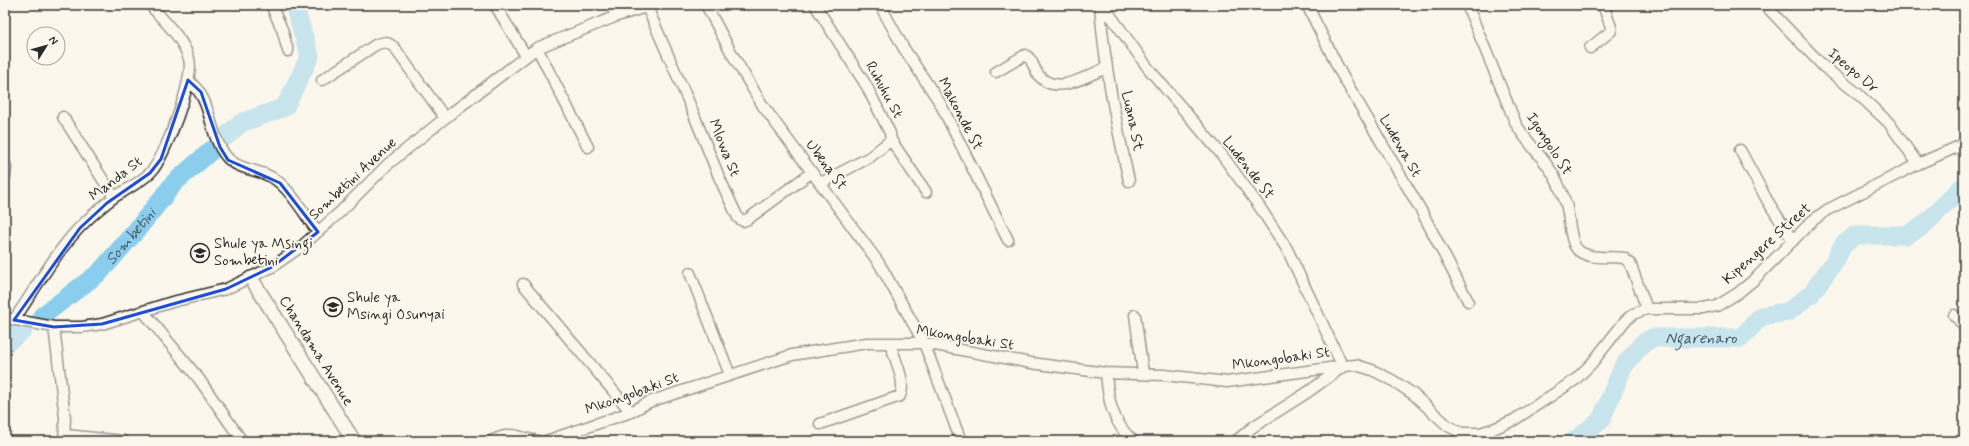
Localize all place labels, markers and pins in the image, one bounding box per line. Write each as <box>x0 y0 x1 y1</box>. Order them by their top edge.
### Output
place label: Shule ya Msingi Sombetini <box>214 234 313 271</box>
school or university icon: Shule ya Msingi Sombetini <box>189 242 211 264</box>
place label: Shule ya Msingi Osunyai <box>347 288 445 325</box>
school or university icon: Shule ya Msingi Osunyai <box>322 296 344 318</box>

